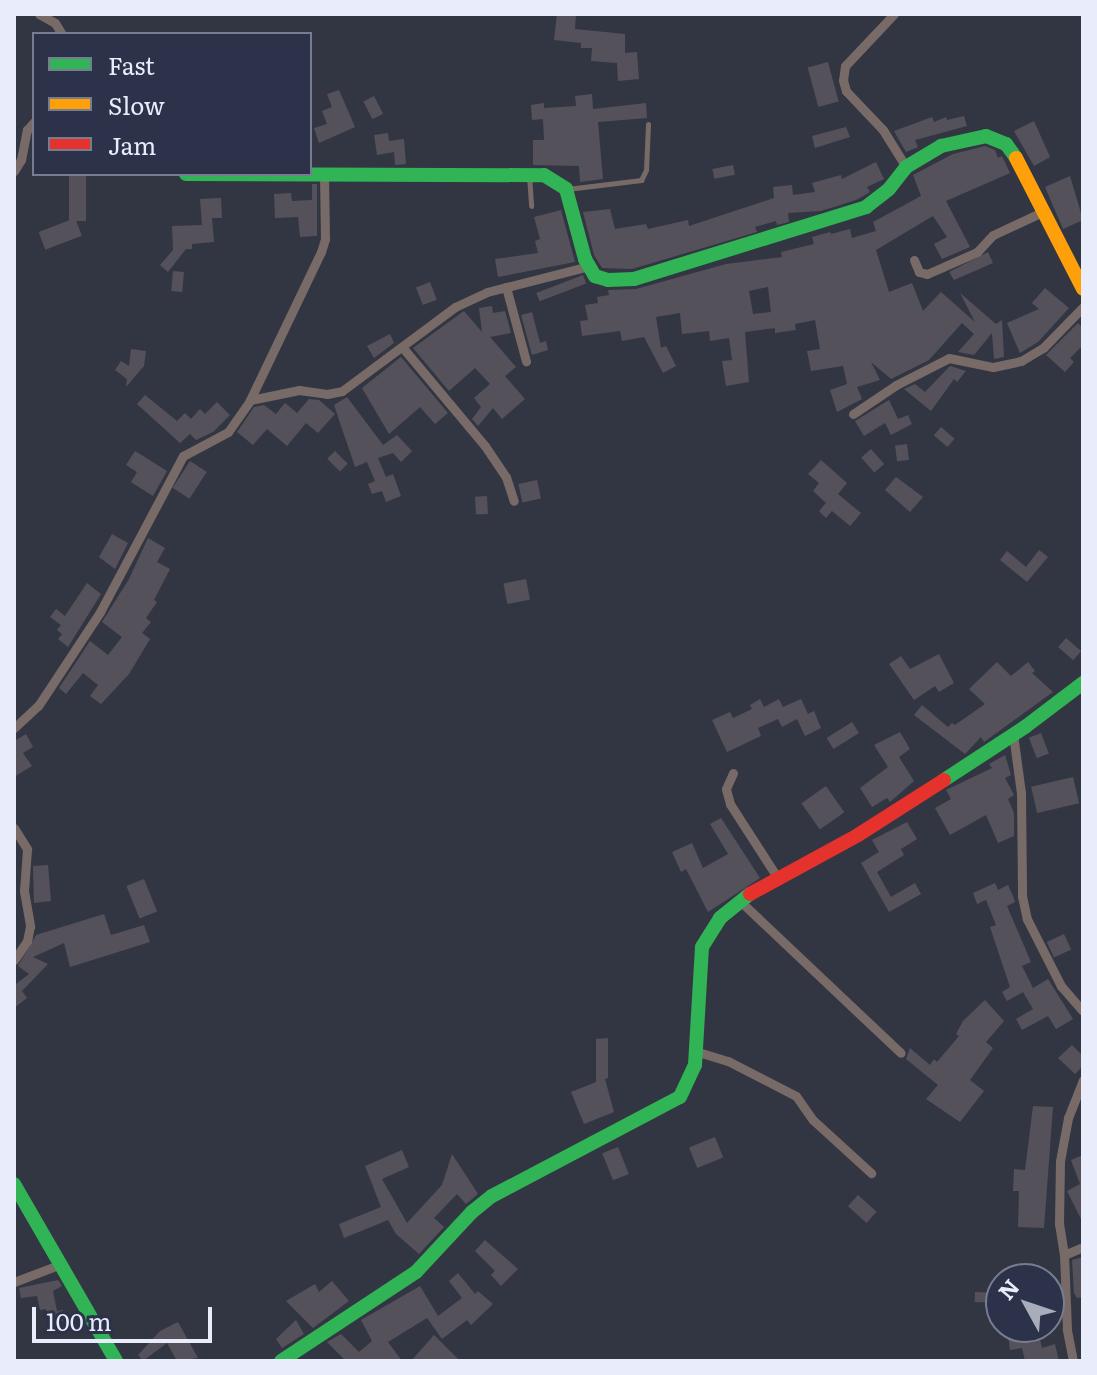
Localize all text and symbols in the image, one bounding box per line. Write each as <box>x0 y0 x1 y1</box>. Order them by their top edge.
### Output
legend <box>32 32 312 176</box>
text: Fast <box>108 47 155 82</box>
text: Slow <box>108 87 165 122</box>
text: Jam <box>108 127 156 162</box>
north arrow <box>985 1263 1065 1343</box>
text: N <box>989 1271 1026 1306</box>
scale bar <box>36 1291 216 1341</box>
text: 100 m <box>46 1303 112 1338</box>

